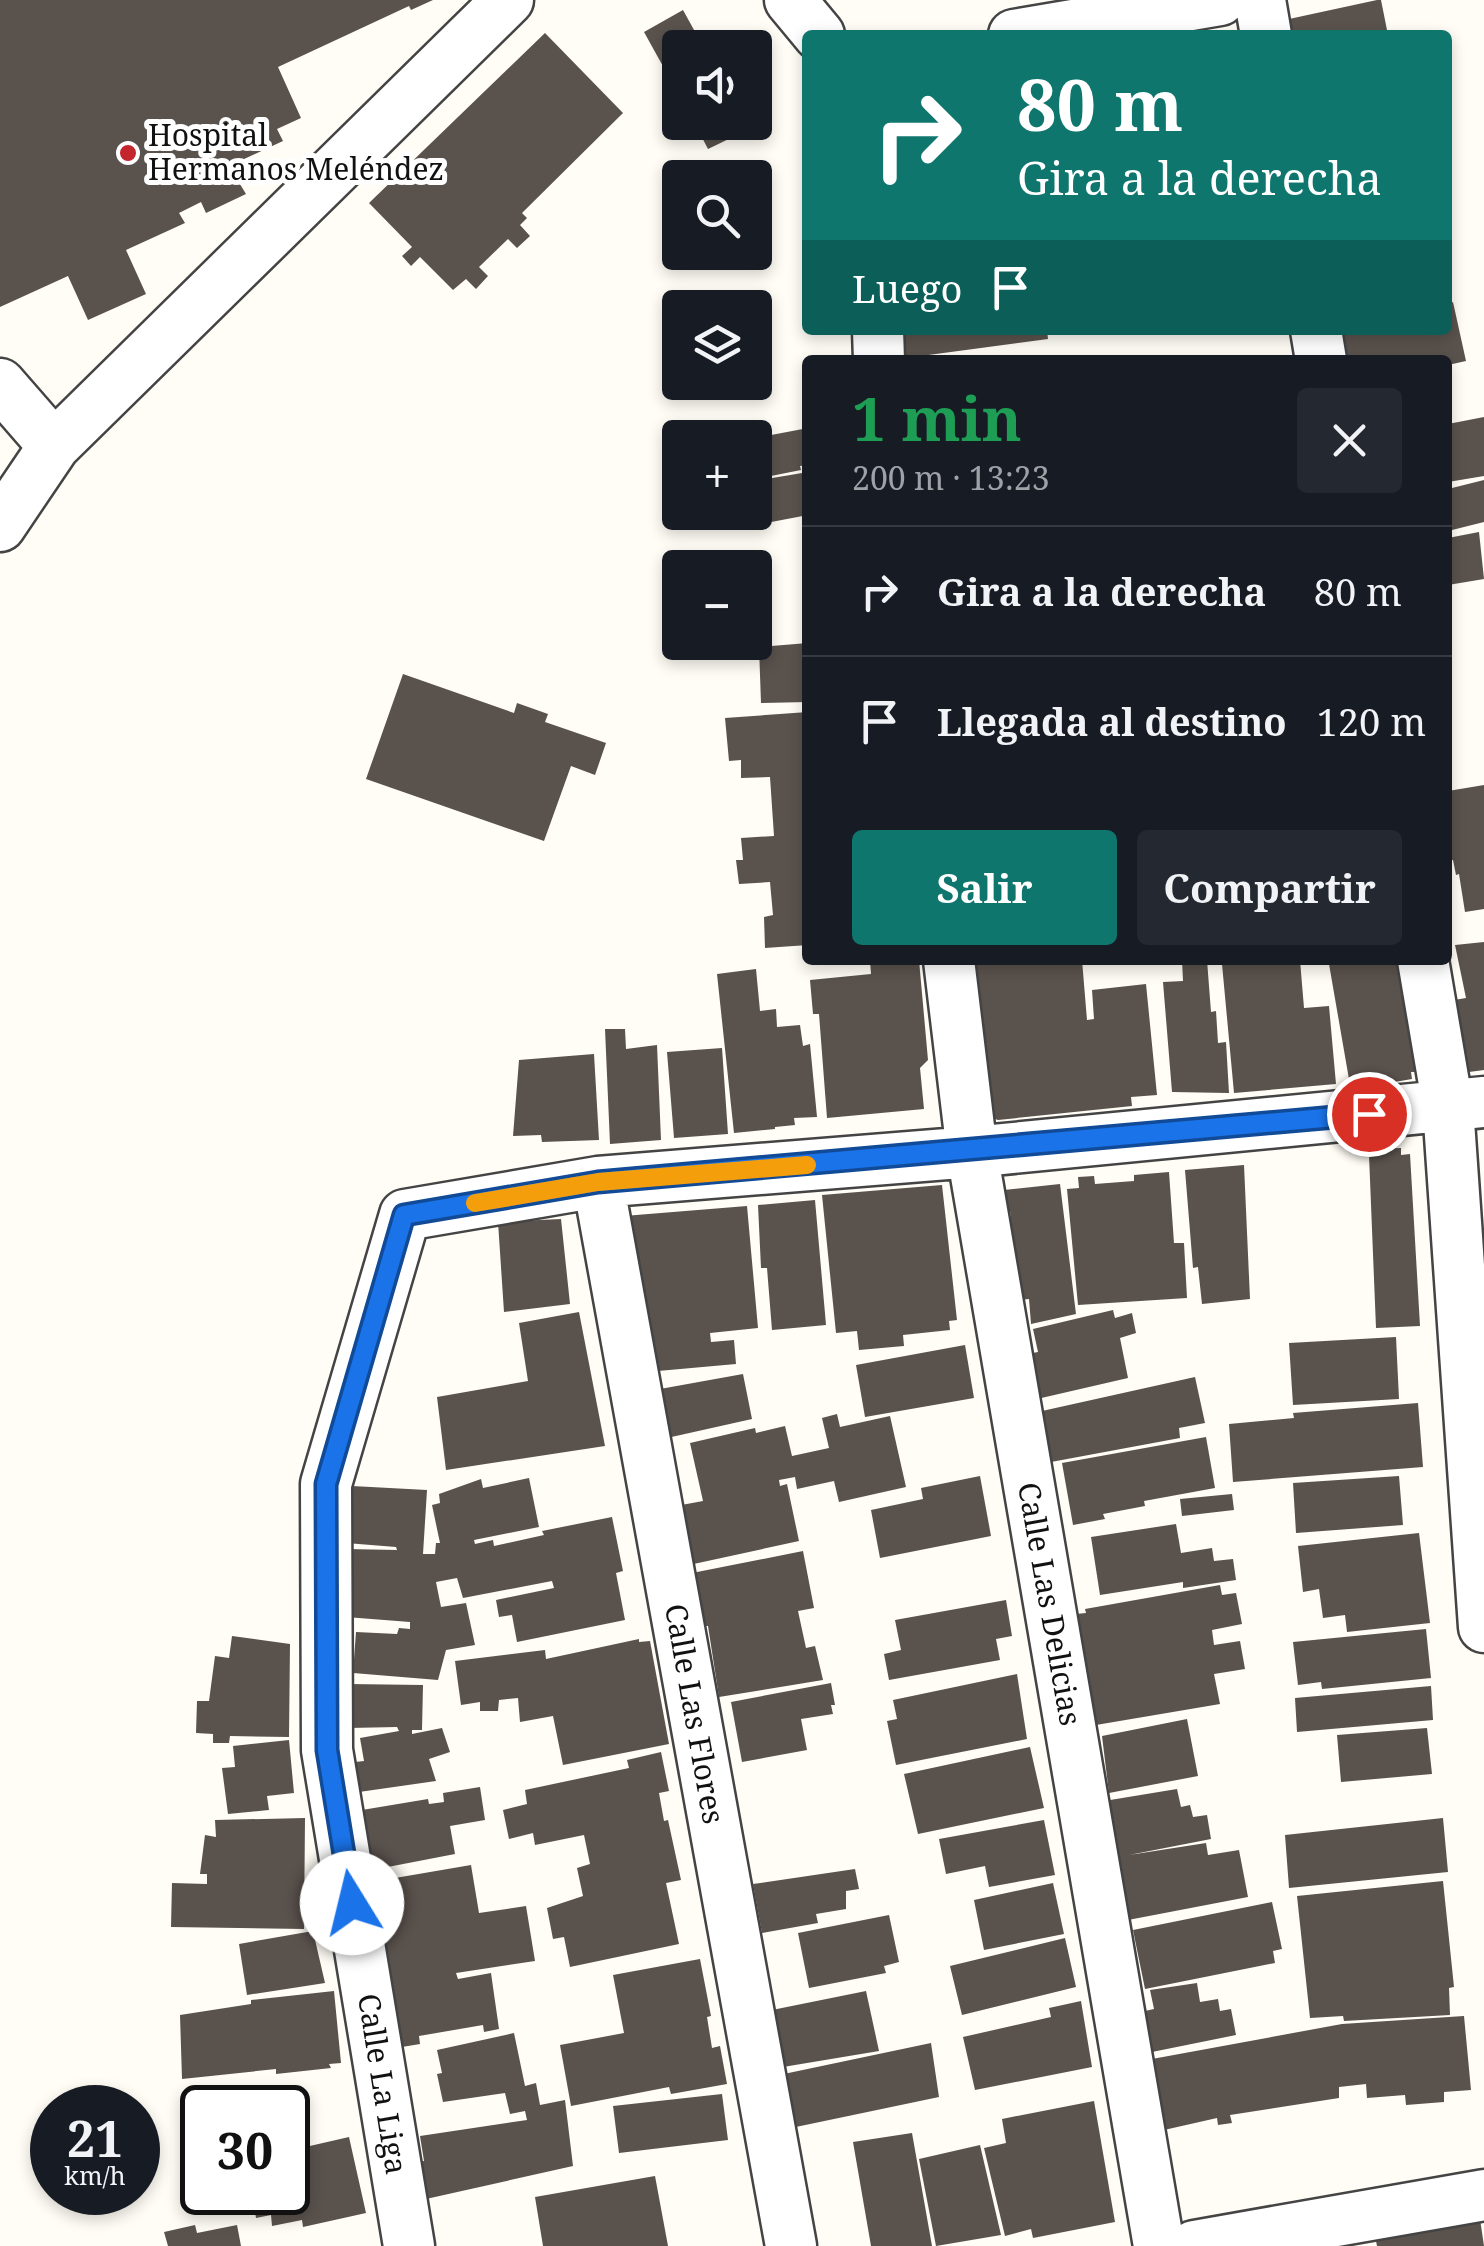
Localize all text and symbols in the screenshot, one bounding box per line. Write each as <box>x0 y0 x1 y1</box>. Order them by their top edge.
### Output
map controls <box>662 30 772 660</box>
button: sound <box>662 30 772 140</box>
text: 80 m <box>1017 56 1183 152</box>
icon: right <box>852 70 982 200</box>
place label: Hospital Hermanos Meléndez <box>148 114 444 189</box>
marker: Hospital Hermanos Meléndez <box>117 142 139 164</box>
text: Gira a la derecha <box>1017 147 1382 208</box>
button: search <box>662 160 772 270</box>
icon: arrive <box>983 260 1038 315</box>
text: Luego <box>852 262 963 314</box>
button: layers <box>662 290 772 400</box>
text: 1 min <box>852 377 1022 459</box>
button: close <box>1297 388 1402 493</box>
button: + <box>662 420 772 530</box>
text: 200 m · 13:23 <box>852 456 1050 499</box>
button: − <box>662 550 772 660</box>
icon: right <box>852 564 907 619</box>
text: Gira a la derecha <box>937 565 1266 617</box>
text: 80 m <box>1314 565 1402 617</box>
icon: arrive <box>852 694 907 749</box>
text: Llegada al destino <box>937 695 1287 747</box>
text: 120 m <box>1317 695 1426 747</box>
button: Salir <box>852 830 1117 945</box>
button: Compartir <box>1137 830 1402 945</box>
pin <box>1327 1072 1412 1157</box>
icon: arrive <box>1342 1087 1397 1142</box>
street label: Calle Las Delicias <box>1009 1479 1092 1729</box>
street label: Calle Las Flores <box>656 1601 735 1827</box>
position arrow <box>300 1851 404 1955</box>
street label: Calle La Liga <box>349 1990 418 2177</box>
speed limit sign: 30 <box>180 2085 310 2215</box>
text: 21 <box>67 2104 123 2172</box>
text: km/h <box>64 2158 126 2192</box>

